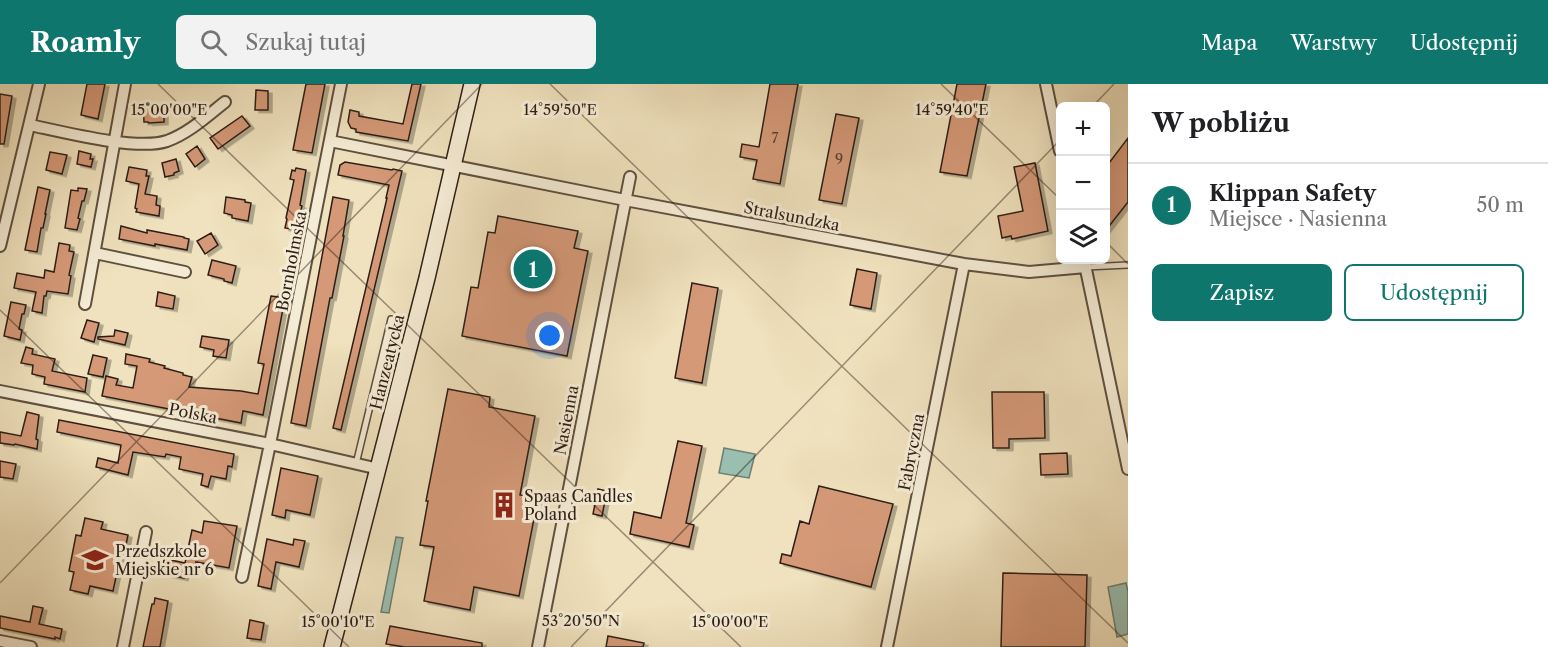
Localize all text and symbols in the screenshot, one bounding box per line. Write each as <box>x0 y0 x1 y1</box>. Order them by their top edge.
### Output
search box <box>176 15 596 69</box>
text: Roamly <box>30 25 140 59</box>
icon: search <box>197 26 230 59</box>
text: Szukaj tutaj <box>245 29 366 56</box>
text: Mapa <box>1201 30 1257 55</box>
text: Warstwy <box>1290 30 1377 55</box>
text: Udostępnij <box>1410 30 1518 55</box>
text: 15°00'00"E <box>131 100 207 119</box>
text: 14°59'50"E <box>523 100 597 119</box>
text: 14°59'40"E <box>915 100 989 119</box>
map controls <box>1056 102 1110 264</box>
button: + <box>1056 102 1110 156</box>
text: W pobliżu <box>1152 107 1290 139</box>
house number: 7 <box>772 129 779 147</box>
house number: 9 <box>835 150 843 168</box>
button: − <box>1056 156 1110 210</box>
text: Klippan Safety <box>1209 180 1376 207</box>
text: 1 <box>1167 193 1176 217</box>
text: 50 m <box>1477 193 1524 217</box>
street label: Stralsundzka <box>742 197 842 235</box>
text: Miejsce · Nasienna <box>1209 207 1387 231</box>
street label: Bornholmska <box>271 209 311 313</box>
button: layers <box>1056 210 1110 264</box>
pin: 1 <box>514 246 552 291</box>
button: Zapisz <box>1152 264 1332 321</box>
button: Udostępnij <box>1344 264 1524 321</box>
street label: Hanzeatycka <box>365 312 409 412</box>
your location <box>535 321 564 350</box>
street label: Nasienna <box>549 383 583 457</box>
street label: Polska <box>167 399 220 428</box>
street label: Fabryczna <box>894 411 928 492</box>
place label: Spaas Candles Poland <box>524 486 633 524</box>
building icon: Spaas Candles Poland <box>489 490 519 520</box>
place label: Przedszkole Miejskie nr 6 <box>115 541 214 579</box>
school or university icon: Przedszkole Miejskie nr 6 <box>80 545 110 575</box>
text: 53°20'50"N <box>542 611 620 630</box>
text: 15°00'10"E <box>301 612 375 631</box>
text: 15°00'00"E <box>692 612 768 631</box>

